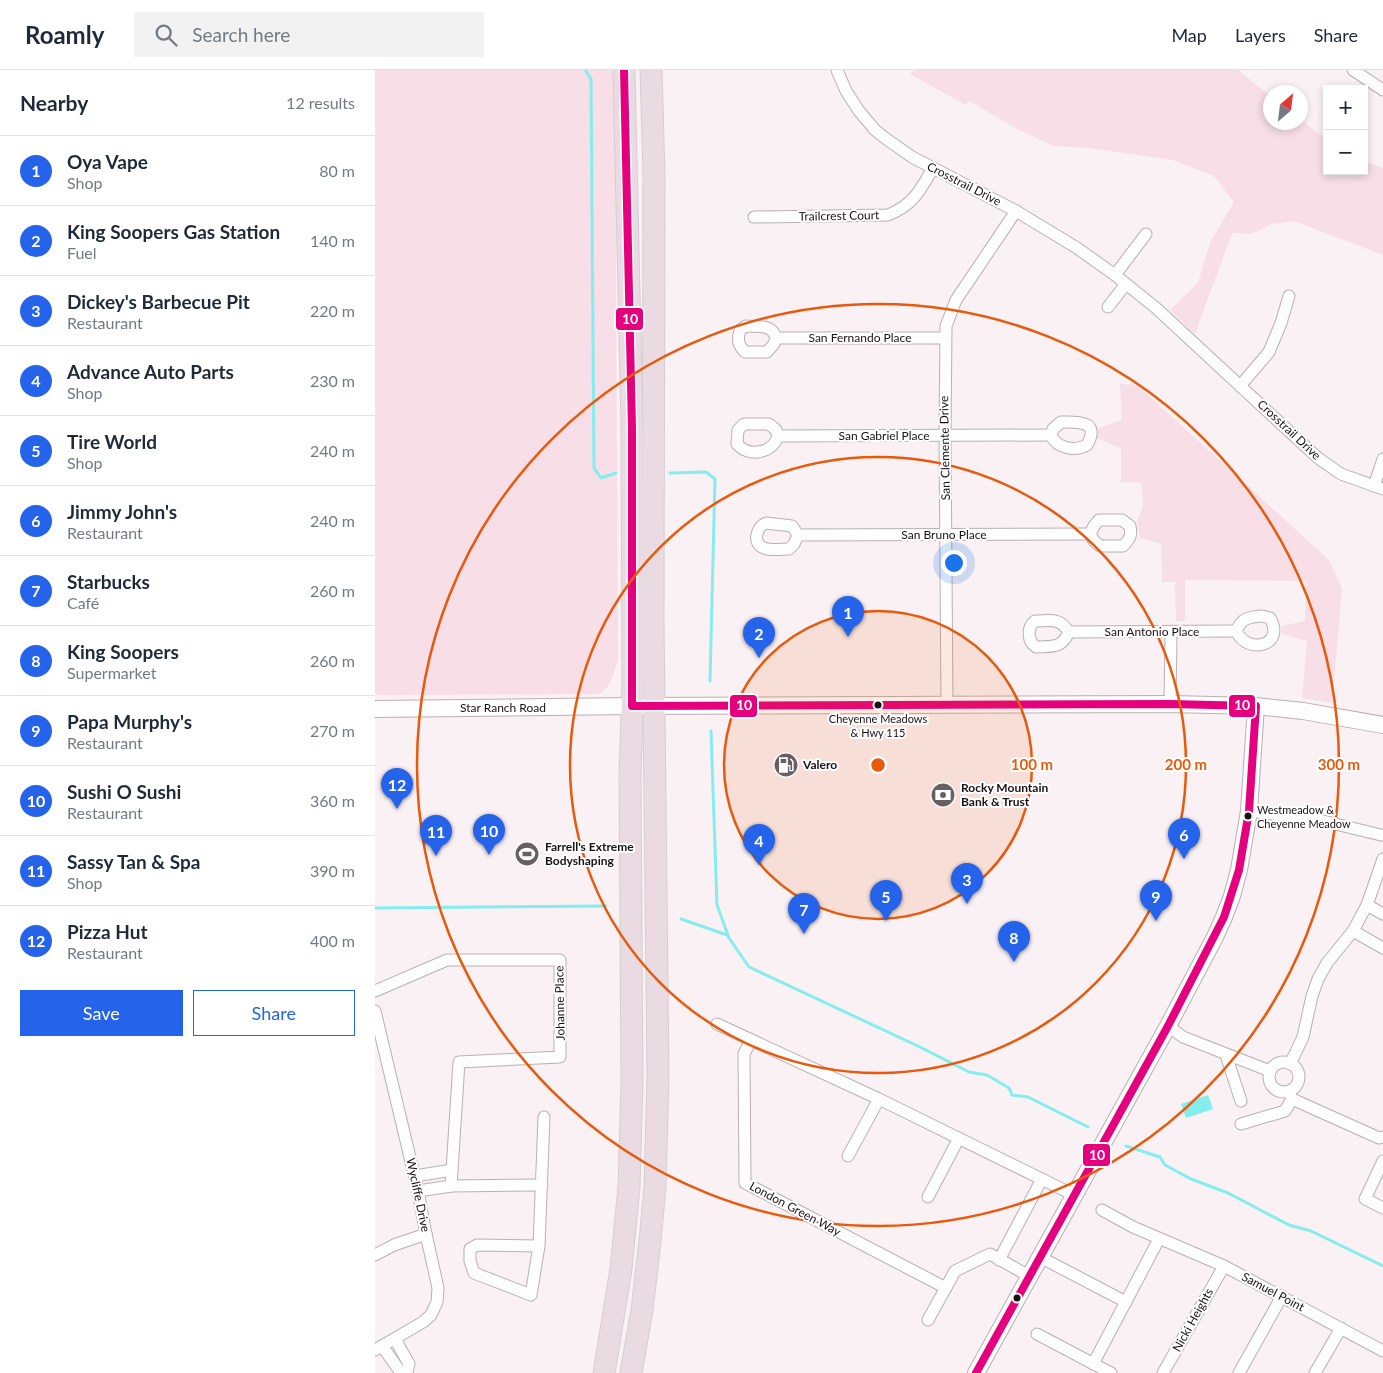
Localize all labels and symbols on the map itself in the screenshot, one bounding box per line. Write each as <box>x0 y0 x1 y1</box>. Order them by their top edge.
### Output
north arrow <box>1263 85 1308 130</box>
street label: Crosstrail Drive <box>925 158 1004 209</box>
street label: Trailcrest Court <box>799 207 880 224</box>
line badge: 10 <box>615 307 644 331</box>
text: 10 <box>622 310 638 327</box>
street label: San Fernando Place <box>808 330 912 345</box>
street label: San Clemente Drive <box>936 396 953 500</box>
street label: Crosstrail Drive <box>1255 396 1324 463</box>
street label: San Gabriel Place <box>839 428 930 443</box>
street label: San Bruno Place <box>901 527 987 542</box>
your location <box>941 550 967 576</box>
pin: 1 <box>832 596 864 637</box>
pin: 2 <box>743 617 775 658</box>
street label: San Antonio Place <box>1105 624 1199 639</box>
line badge: 10 <box>729 694 758 718</box>
line badge: 10 <box>1228 694 1256 718</box>
text: 10 <box>736 696 752 713</box>
text: 10 <box>1234 696 1250 713</box>
street label: Star Ranch Road <box>460 700 546 715</box>
marker: Cheyenne Meadows & Hwy 115 <box>873 700 883 710</box>
place label: Cheyenne Meadows & Hwy 115 <box>829 712 927 739</box>
fuel station icon: Valero <box>773 752 799 778</box>
text: 100 m <box>1011 755 1053 773</box>
text: 200 m <box>1165 755 1207 773</box>
text: 300 m <box>1318 755 1360 773</box>
centre of rings <box>869 756 887 774</box>
place label: Valero <box>802 757 837 772</box>
pin: 12 <box>381 768 413 809</box>
place label: Rocky Mountain Bank & Trust <box>961 780 1048 809</box>
bank icon: Rocky Mountain Bank & Trust <box>930 782 956 808</box>
place label: Westmeadow & Cheyenne Meadow <box>1257 803 1351 830</box>
marker: Westmeadow & Cheyenne Meadow <box>1243 811 1253 821</box>
pin: 10 <box>473 814 505 855</box>
pin: 11 <box>420 815 452 856</box>
pin: 6 <box>1168 818 1200 859</box>
pin: 4 <box>743 824 775 865</box>
place label: Farrell's Extreme Bodyshaping <box>545 839 634 868</box>
sports icon: Farrell's Extreme Bodyshaping <box>514 841 540 867</box>
pin: 3 <box>951 863 983 904</box>
pin: 5 <box>870 880 902 921</box>
pin: 9 <box>1140 880 1172 921</box>
pin: 7 <box>788 893 820 934</box>
pin: 8 <box>998 921 1030 962</box>
street label: Johanne Place <box>551 965 568 1041</box>
line badge: 10 <box>1082 1143 1111 1167</box>
text: 10 <box>1089 1146 1105 1163</box>
street label: Wycliffe Drive <box>403 1156 434 1233</box>
street label: London Green Way <box>747 1178 844 1239</box>
street label: Samuel Point <box>1239 1269 1308 1315</box>
street label: Nicki Heights <box>1169 1285 1216 1354</box>
unlabelled marker <box>1012 1293 1022 1303</box>

